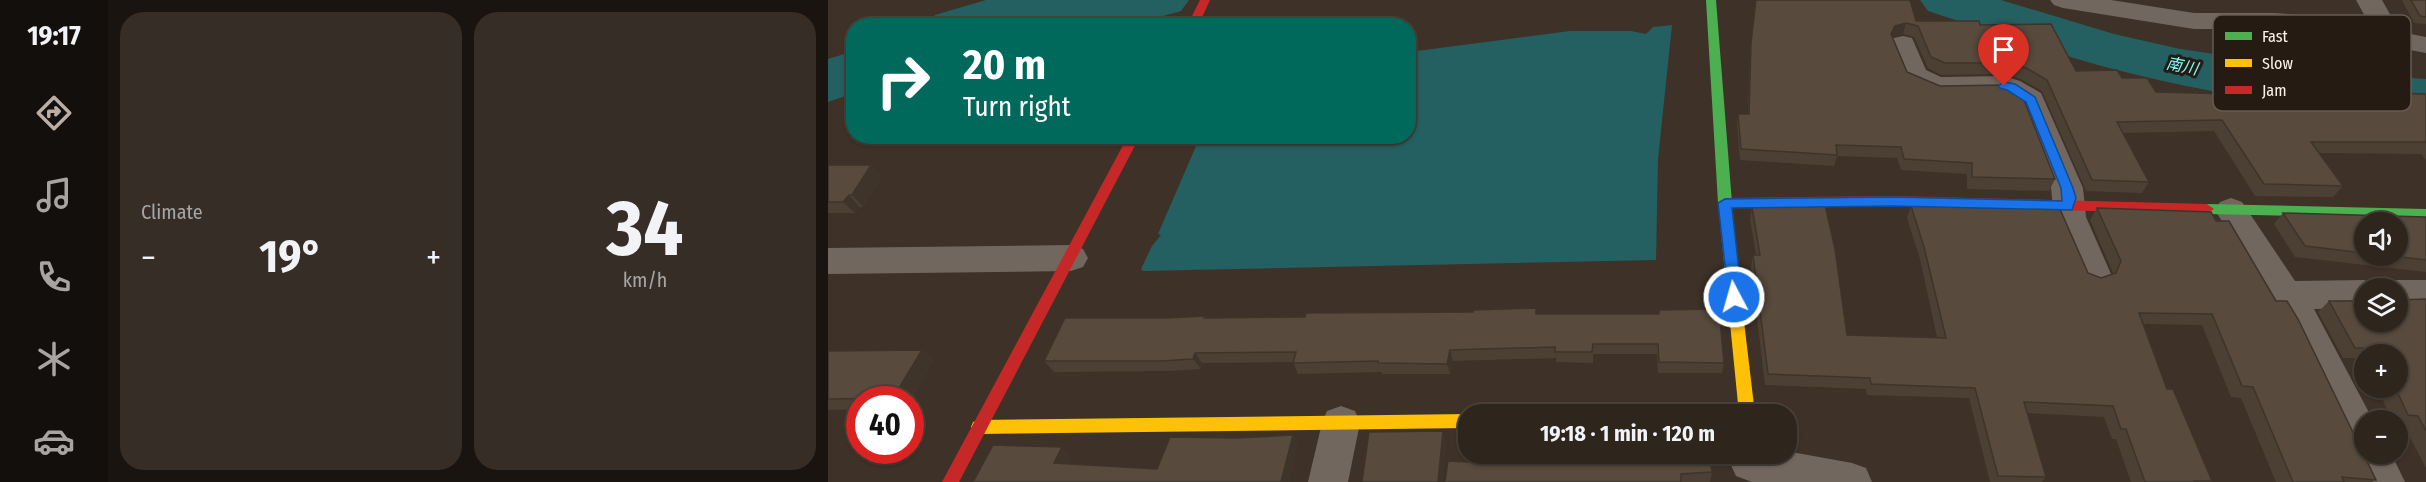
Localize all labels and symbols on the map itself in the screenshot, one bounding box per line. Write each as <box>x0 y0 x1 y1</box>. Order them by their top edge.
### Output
legend <box>2213 15 2411 111</box>
pin <box>1978 24 2029 86</box>
text: Fast <box>2262 27 2289 46</box>
water label: 南川 <box>2164 54 2201 79</box>
text: Slow <box>2262 54 2293 73</box>
text: Jam <box>2262 81 2287 100</box>
position arrow <box>1702 265 1766 329</box>
speed limit sign: 40 <box>846 386 924 464</box>

